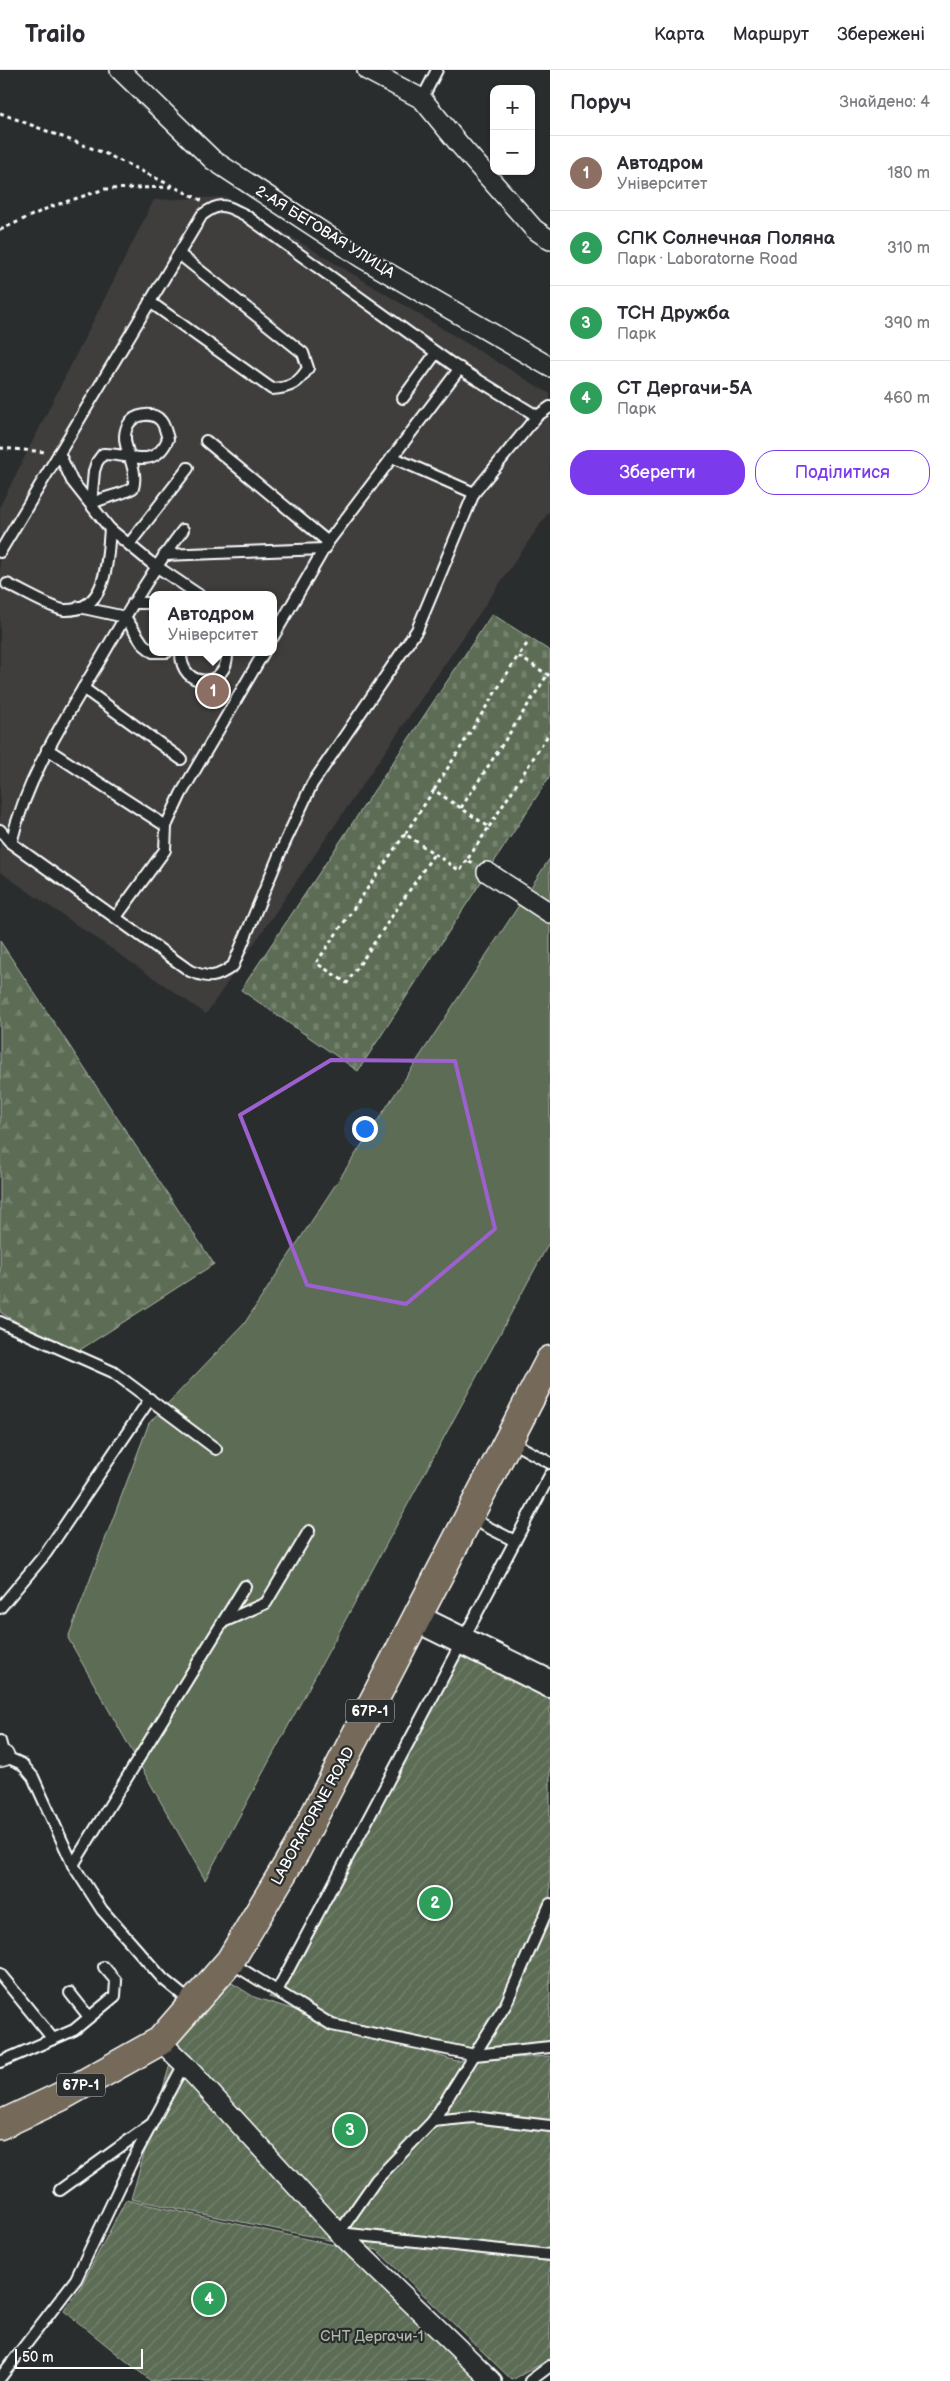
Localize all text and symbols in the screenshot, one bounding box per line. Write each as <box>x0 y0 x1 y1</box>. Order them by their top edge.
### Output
text: Trailo <box>25 20 85 49</box>
text: Карта <box>654 24 705 45</box>
text: Маршрут <box>733 24 809 45</box>
text: Збережені <box>837 24 925 45</box>
map controls <box>490 85 535 175</box>
button: + <box>490 85 535 130</box>
text: Поруч <box>570 90 631 115</box>
text: Знайдено: 4 <box>840 93 930 112</box>
button: − <box>490 130 535 175</box>
text: Автодром <box>617 152 704 175</box>
text: 1 <box>583 164 589 183</box>
text: 180 m <box>888 164 930 183</box>
text: Університет <box>617 175 707 194</box>
street label: 2-АЯ БЕГОВАЯ УЛИЦА <box>252 181 399 283</box>
text: СПК Солнечная Поляна <box>617 227 835 250</box>
text: 2 <box>581 239 591 258</box>
text: 310 m <box>887 239 930 258</box>
text: Парк · Laboratorne Road <box>617 250 798 269</box>
text: ТСН Дружба <box>617 302 730 325</box>
text: 3 <box>581 314 591 333</box>
text: 390 m <box>884 314 930 333</box>
text: Парк <box>617 325 656 344</box>
text: СТ Дергачи-5А <box>617 377 752 400</box>
text: 4 <box>581 389 591 408</box>
text: 460 m <box>884 389 930 408</box>
text: Парк <box>617 400 656 419</box>
button: Зберегти <box>570 450 745 495</box>
button: Поділитися <box>755 450 930 495</box>
popup <box>149 591 277 656</box>
text: Автодром <box>168 603 254 626</box>
text: Університет <box>168 626 258 645</box>
pin: 1 <box>197 672 229 710</box>
your location <box>352 1116 378 1142</box>
road number: 67Р-1 <box>346 1700 394 1722</box>
street label: LABORATORNE ROAD <box>267 1744 359 1888</box>
pin: 2 <box>419 1884 451 1922</box>
road number: 67Р-1 <box>57 2074 105 2096</box>
pin: 3 <box>334 2111 366 2149</box>
pin: 4 <box>193 2280 225 2318</box>
park label: СНТ Дергачи-1 <box>320 2327 424 2346</box>
scale bar <box>15 2346 142 2369</box>
text: 50 m <box>22 2349 54 2366</box>

